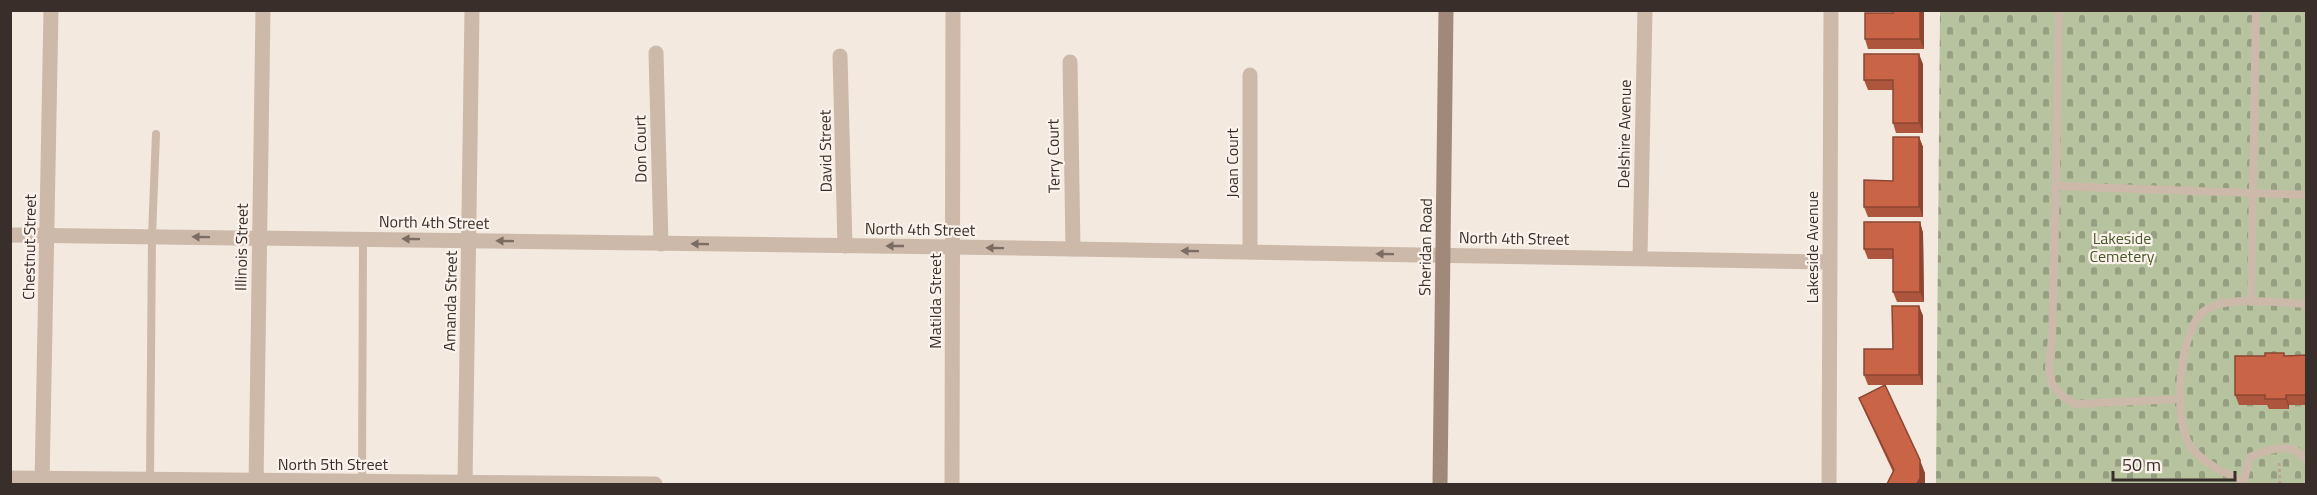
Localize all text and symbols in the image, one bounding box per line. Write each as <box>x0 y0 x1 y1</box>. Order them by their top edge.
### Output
street label: Delshire Avenue <box>1611 79 1637 189</box>
street label: David Street <box>812 109 838 193</box>
street label: Don Court <box>627 115 653 183</box>
street label: Terry Court <box>1040 118 1066 193</box>
street label: Joan Court <box>1220 128 1244 198</box>
street label: Lakeside Avenue <box>1800 191 1824 303</box>
street label: Chestnut Street <box>16 193 42 300</box>
street label: Sheridan Road <box>1412 198 1438 296</box>
street label: Illinois Street <box>228 203 254 291</box>
street label: North 4th Street <box>379 209 490 235</box>
street label: North 4th Street <box>865 216 976 242</box>
street label: North 4th Street <box>1459 225 1570 251</box>
park label: Lakeside Cemetery <box>2090 226 2155 268</box>
one-way arrow <box>191 232 210 242</box>
one-way arrow <box>402 234 421 244</box>
one-way arrow <box>495 236 514 245</box>
one-way arrow <box>690 239 709 249</box>
one-way arrow <box>885 241 904 251</box>
one-way arrow <box>986 243 1005 252</box>
one-way arrow <box>1180 246 1199 255</box>
one-way arrow <box>1375 249 1394 259</box>
street label: Amanda Street <box>437 250 463 352</box>
street label: Matilda Street <box>923 253 947 349</box>
scale bar <box>2113 444 2234 482</box>
text: 50 m <box>2122 451 2161 478</box>
street label: North 5th Street <box>278 452 389 476</box>

